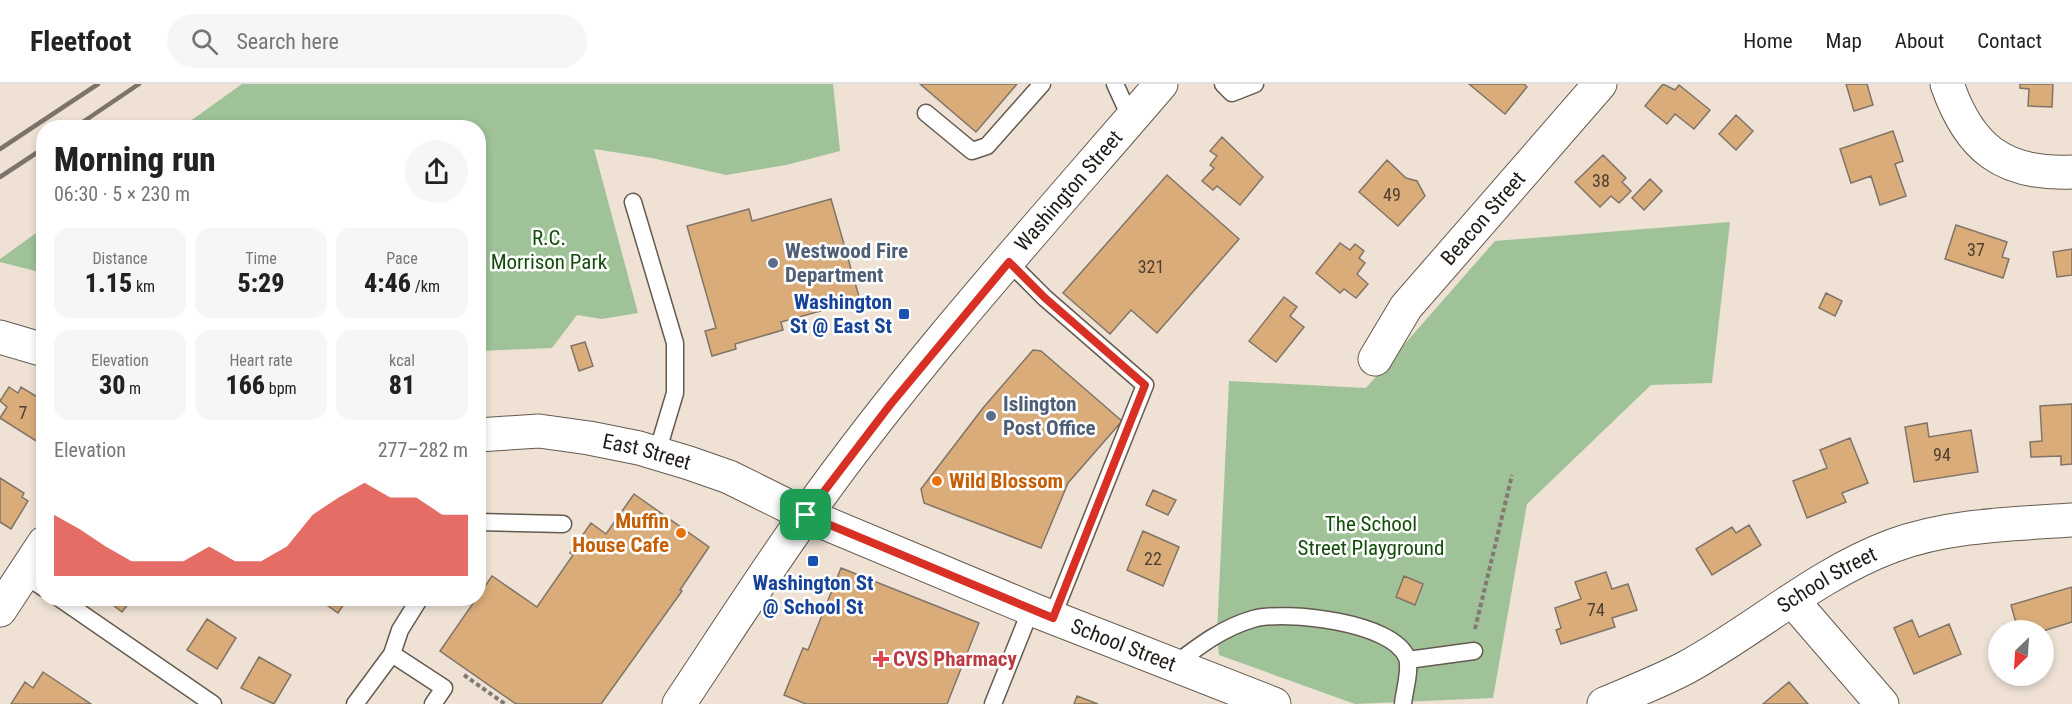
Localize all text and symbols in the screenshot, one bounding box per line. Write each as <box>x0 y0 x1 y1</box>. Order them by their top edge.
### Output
search box <box>167 14 587 68</box>
text: Fleetfoot <box>30 25 131 58</box>
icon: search <box>188 25 221 58</box>
text: Search here <box>236 29 339 54</box>
text: Home <box>1743 29 1793 53</box>
text: Map <box>1826 29 1862 53</box>
text: About <box>1895 29 1944 53</box>
text: Contact <box>1977 29 2042 53</box>
street label: Washington Street <box>1010 126 1127 256</box>
text: Morning run <box>54 140 216 179</box>
button: share <box>405 140 468 203</box>
street label: Beacon Street <box>1436 167 1530 270</box>
house number: 38 <box>1592 170 1610 191</box>
text: 06:30 · 5 × 230 m <box>54 182 190 206</box>
house number: 49 <box>1383 184 1401 205</box>
park label: R.C. Morrison Park <box>491 226 608 274</box>
place label: Westwood Fire Department <box>785 239 908 287</box>
house number: 37 <box>1967 239 1985 260</box>
text: Distance <box>92 249 148 268</box>
text: Time <box>245 249 277 268</box>
text: Pace <box>386 249 418 268</box>
marker: Westwood Fire Department <box>766 256 780 270</box>
house number: 321 <box>1138 256 1164 277</box>
text: 1.15 <box>85 268 132 298</box>
text: 5:29 <box>238 268 285 298</box>
text: 4:46 <box>364 268 411 298</box>
text: km <box>132 277 155 296</box>
text: /km <box>411 277 440 296</box>
place label: Washington St @ East St <box>790 290 892 338</box>
marker: Washington St @ East St <box>897 307 911 321</box>
text: Elevation <box>91 351 149 370</box>
text: Heart rate <box>229 351 293 370</box>
text: kcal <box>389 351 415 370</box>
text: 30 <box>99 370 125 400</box>
text: 166 <box>225 370 265 400</box>
text: 81 <box>389 370 415 400</box>
text: m <box>125 379 141 398</box>
text: bpm <box>265 379 297 398</box>
place label: Islington Post Office <box>1003 392 1096 440</box>
house number: 7 <box>19 402 28 423</box>
marker: Islington Post Office <box>984 409 998 423</box>
street label: East Street <box>601 429 694 475</box>
text: Elevation <box>54 438 126 462</box>
text: 277–282 m <box>378 438 468 462</box>
house number: 94 <box>1933 444 1951 465</box>
place label: Wild Blossom <box>949 469 1063 493</box>
marker: Wild Blossom <box>930 474 944 488</box>
pin <box>780 489 831 540</box>
icon: arrive <box>789 498 822 531</box>
place label: Muffin House Cafe <box>572 509 669 557</box>
park label: The School Street Playground <box>1298 512 1444 560</box>
marker: Muffin House Cafe <box>674 526 688 540</box>
street label: School Street <box>1773 542 1880 618</box>
house number: 22 <box>1144 548 1162 569</box>
marker: Washington St @ School St <box>806 554 820 568</box>
place label: Washington St @ School St <box>753 571 873 619</box>
house number: 74 <box>1587 599 1605 620</box>
street label: School Street <box>1067 614 1179 676</box>
north arrow <box>1988 620 2054 686</box>
map controls <box>1988 620 2054 686</box>
place label: CVS Pharmacy <box>893 647 1018 671</box>
marker: CVS Pharmacy <box>874 652 888 666</box>

